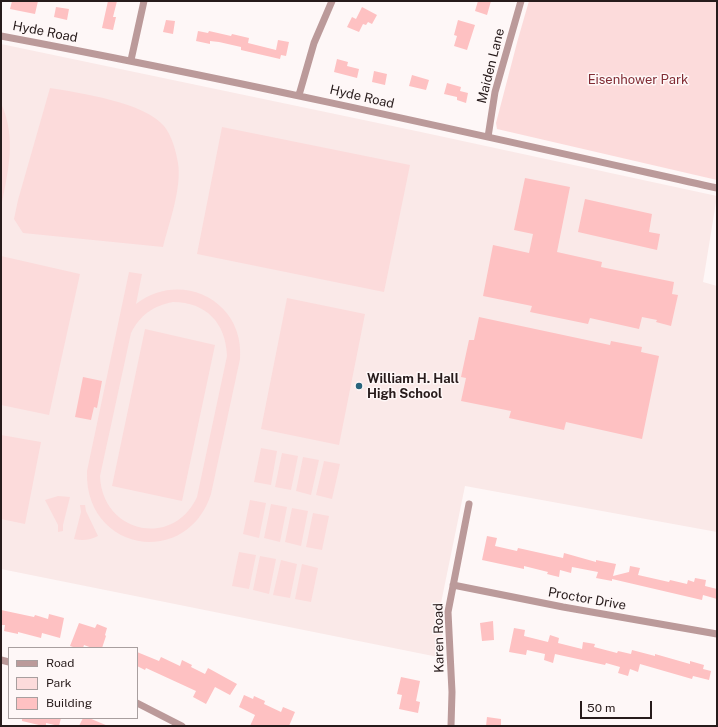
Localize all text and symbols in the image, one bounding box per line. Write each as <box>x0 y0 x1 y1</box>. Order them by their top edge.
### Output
street label: Hyde Road <box>11 18 79 46</box>
street label: Maiden Lane <box>474 27 508 105</box>
park label: Eisenhower Park <box>588 72 688 88</box>
street label: Hyde Road <box>328 82 396 112</box>
place label: William H. Hall High School <box>367 371 459 402</box>
marker: William H. Hall High School <box>354 381 364 391</box>
street label: Proctor Drive <box>547 584 627 614</box>
street label: Karen Road <box>431 603 447 673</box>
legend <box>8 647 138 719</box>
text: Road <box>46 656 74 670</box>
text: Park <box>46 676 72 690</box>
scale bar <box>582 693 654 719</box>
text: Building <box>46 696 92 710</box>
text: 50 m <box>587 701 615 715</box>

